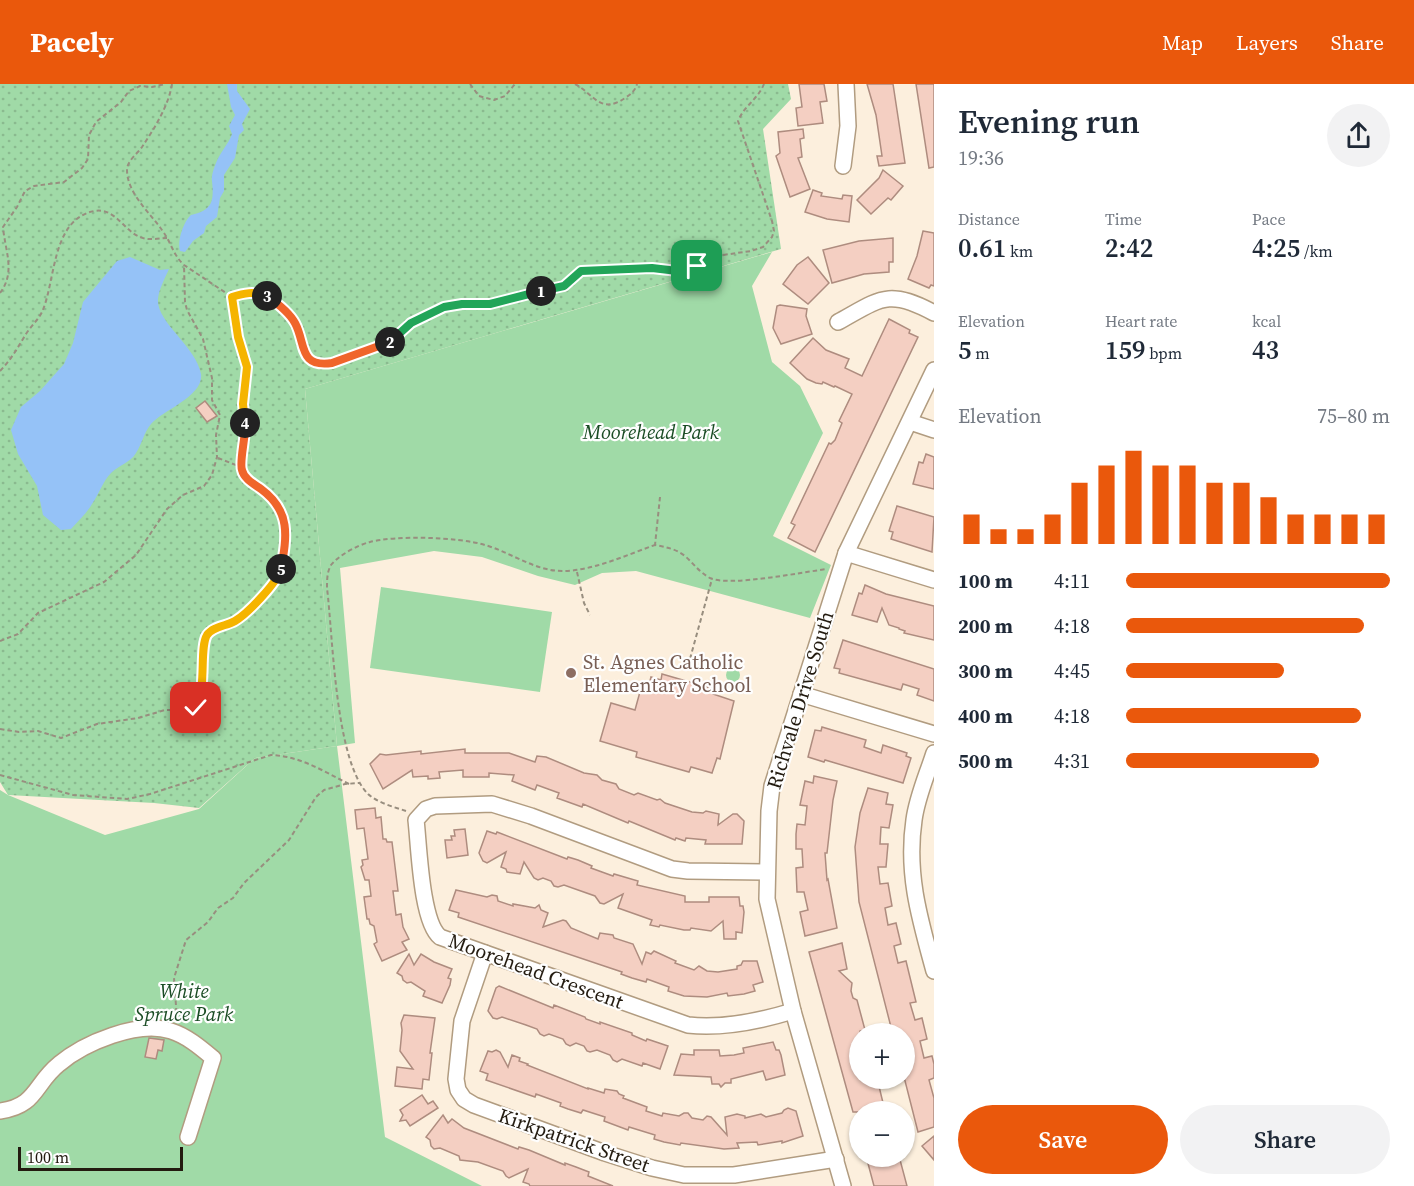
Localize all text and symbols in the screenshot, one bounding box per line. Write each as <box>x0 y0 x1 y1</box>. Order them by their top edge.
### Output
text: Pacely <box>30 23 114 61</box>
text: Map <box>1162 28 1203 57</box>
text: Layers <box>1236 28 1298 57</box>
text: Share <box>1331 28 1384 57</box>
text: Evening run <box>958 99 1140 144</box>
button: share <box>1327 104 1390 167</box>
text: 19:36 <box>958 144 1004 172</box>
text: Distance <box>958 208 1020 230</box>
text: Time <box>1105 208 1142 230</box>
text: Pace <box>1252 208 1286 230</box>
text: 0.61 <box>958 230 1006 266</box>
text: 2:42 <box>1105 230 1153 266</box>
text: 4:25 <box>1252 230 1300 266</box>
pin <box>671 240 722 291</box>
text: km <box>1006 240 1033 262</box>
text: /km <box>1300 240 1333 262</box>
icon: arrive <box>680 249 713 282</box>
pin: 1 <box>526 276 556 306</box>
text: 1 <box>537 280 545 302</box>
pin: 3 <box>252 281 282 311</box>
text: 3 <box>263 285 271 307</box>
text: Elevation <box>958 310 1025 332</box>
text: Heart rate <box>1105 310 1177 332</box>
text: kcal <box>1252 310 1281 332</box>
pin: 2 <box>375 327 405 357</box>
text: 2 <box>386 331 394 353</box>
text: 5 <box>958 332 972 368</box>
text: 159 <box>1105 332 1146 368</box>
text: 43 <box>1252 332 1279 368</box>
text: m <box>972 342 990 364</box>
text: bpm <box>1146 342 1182 364</box>
text: Elevation <box>958 402 1042 430</box>
text: 75–80 m <box>1317 402 1390 430</box>
pin: 4 <box>230 408 260 438</box>
text: 4 <box>241 412 249 434</box>
park label: Moorehead Park <box>582 418 719 446</box>
pin: 5 <box>266 554 296 584</box>
text: 5 <box>277 558 285 580</box>
text: 100 m <box>958 567 1013 595</box>
text: 4:11 <box>1054 567 1090 595</box>
street label: Richvale Drive South <box>760 608 840 792</box>
text: 200 m <box>958 612 1013 640</box>
text: 4:18 <box>1054 612 1090 640</box>
place label: St. Agnes Catholic Elementary School <box>583 648 751 699</box>
text: 300 m <box>958 657 1013 685</box>
text: 4:45 <box>1054 657 1090 685</box>
marker: St. Agnes Catholic Elementary School <box>564 666 578 680</box>
pin <box>170 682 221 733</box>
icon: check <box>179 691 212 724</box>
text: 400 m <box>958 702 1013 730</box>
text: 4:18 <box>1054 702 1090 730</box>
text: 500 m <box>958 747 1013 775</box>
text: 4:31 <box>1054 747 1090 775</box>
street label: Moorehead Crescent <box>445 926 628 1016</box>
park label: White Spruce Park <box>135 977 234 1028</box>
map controls <box>849 1023 915 1167</box>
button: + <box>849 1023 915 1089</box>
street label: Kirkpatrick Street <box>495 1101 654 1179</box>
button: − <box>849 1101 915 1167</box>
button: Save <box>958 1105 1168 1174</box>
button: Share <box>1180 1105 1390 1174</box>
scale bar <box>18 1144 183 1172</box>
text: 100 m <box>27 1146 69 1168</box>

